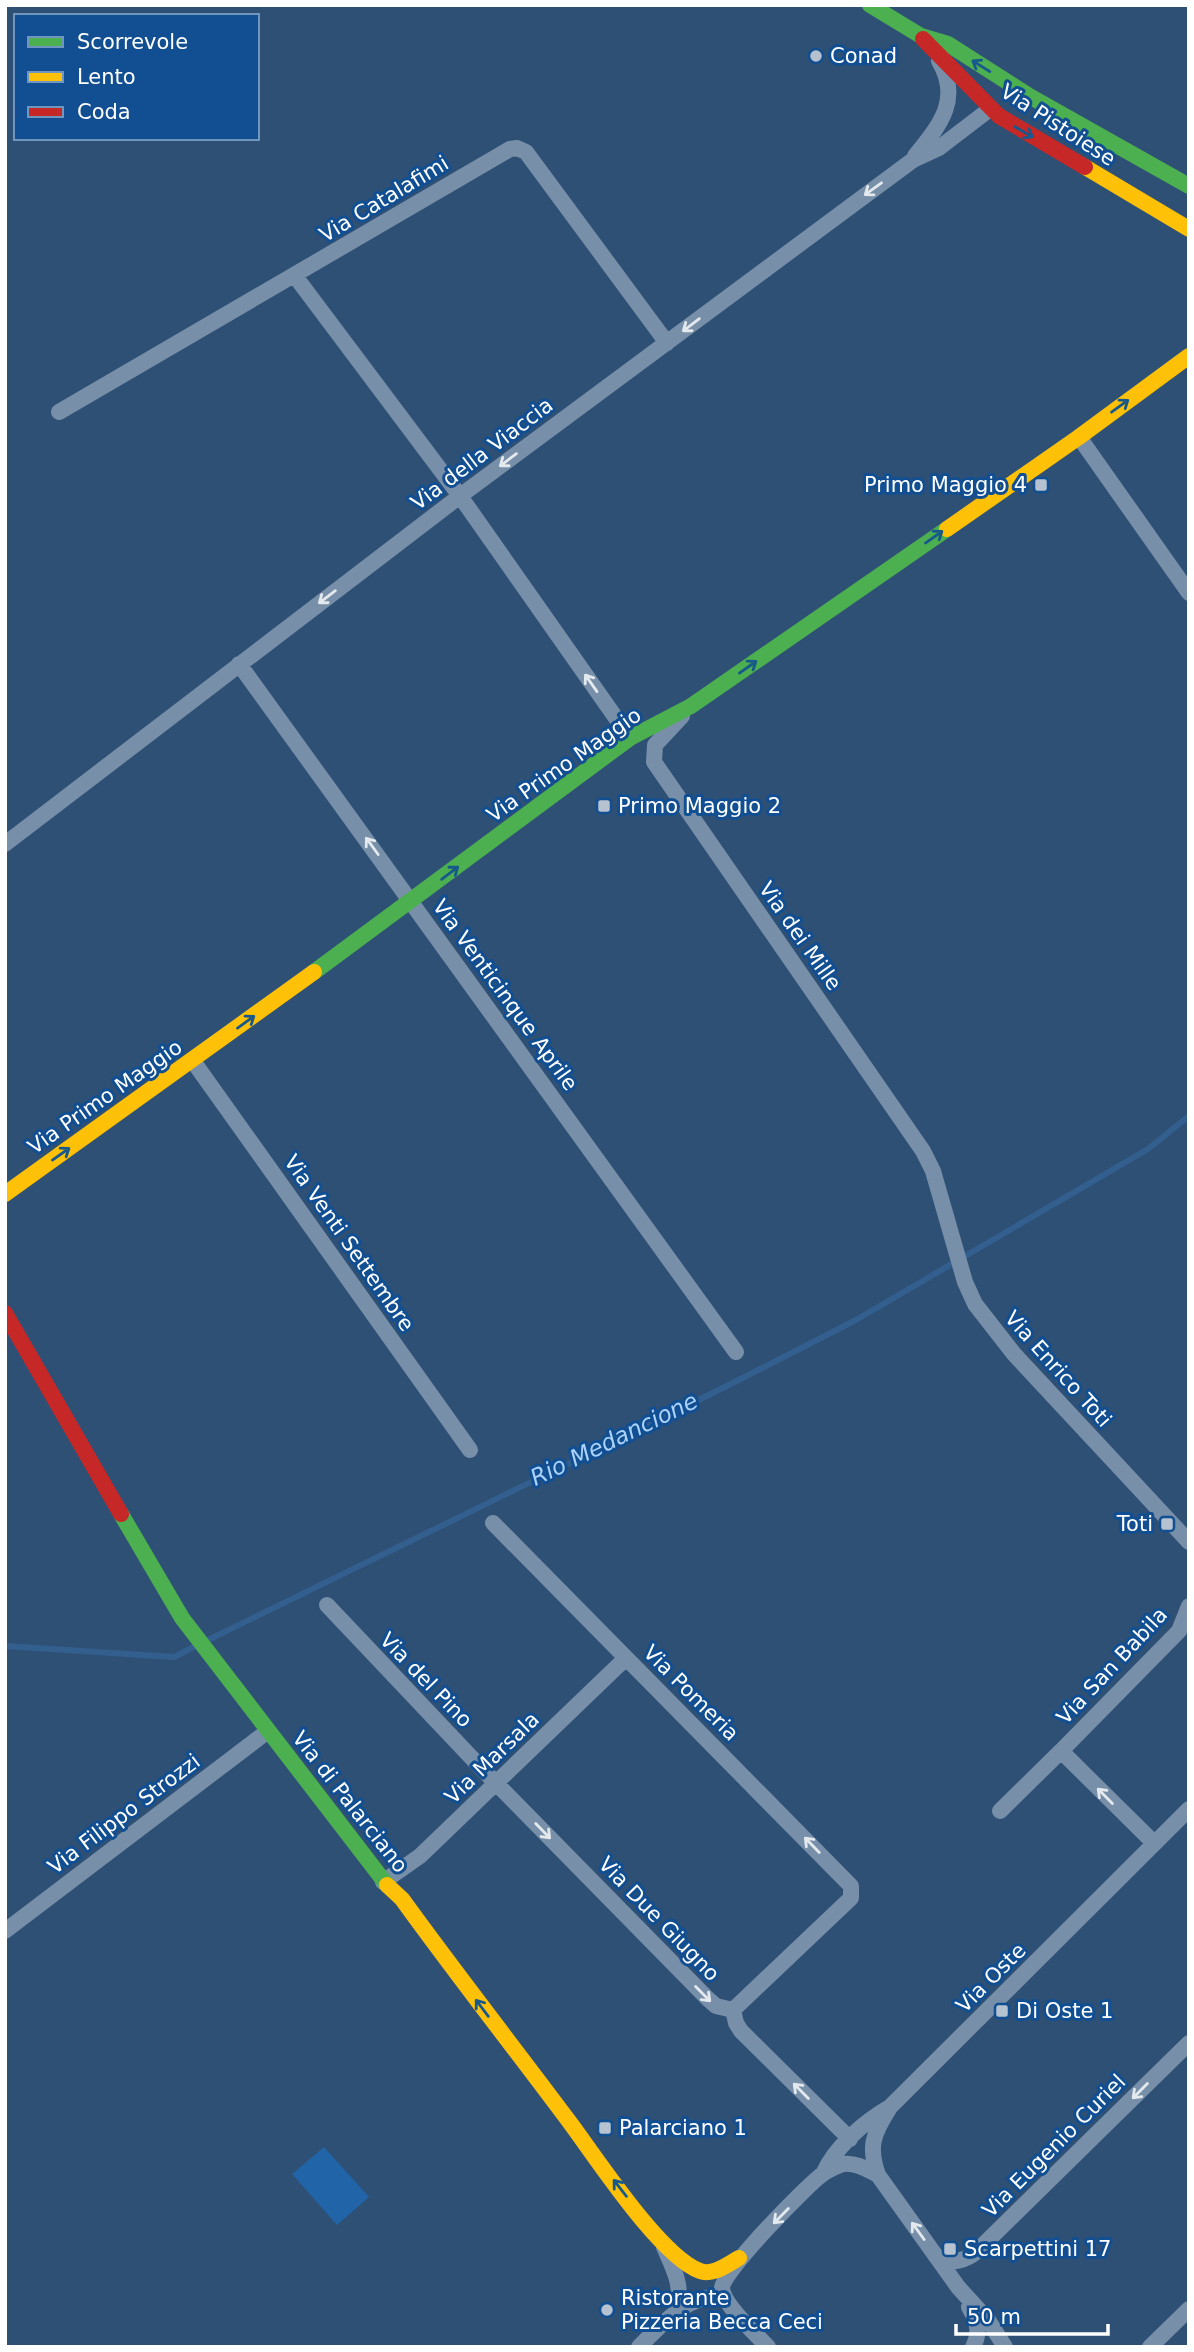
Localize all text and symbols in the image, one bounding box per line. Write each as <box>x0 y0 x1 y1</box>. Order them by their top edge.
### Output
legend <box>14 14 259 140</box>
text: Scorrevole <box>77 30 188 54</box>
place label: Conad <box>830 44 897 68</box>
marker: Conad <box>808 48 824 64</box>
one-way arrow <box>972 58 992 72</box>
text: Lento <box>77 65 136 89</box>
street label: Via Pistoiese <box>996 79 1120 171</box>
text: Coda <box>77 100 131 124</box>
one-way arrow <box>1014 126 1034 140</box>
street label: Via Catalafimi <box>315 151 453 247</box>
one-way arrow <box>865 181 883 196</box>
one-way arrow <box>682 317 701 332</box>
street label: Via della Viaccia <box>406 393 558 515</box>
one-way arrow <box>1110 399 1129 414</box>
one-way arrow <box>500 453 518 468</box>
place label: Primo Maggio 4 <box>864 473 1027 497</box>
marker: Primo Maggio 4 <box>1033 477 1049 493</box>
one-way arrow <box>924 530 943 544</box>
one-way arrow <box>318 590 337 605</box>
one-way arrow <box>737 660 757 674</box>
one-way arrow <box>583 674 598 693</box>
street label: Via Primo Maggio <box>482 703 646 827</box>
place label: Primo Maggio 2 <box>618 794 781 818</box>
marker: Primo Maggio 2 <box>596 798 612 814</box>
one-way arrow <box>365 837 379 856</box>
one-way arrow <box>440 866 458 881</box>
street label: Via dei Mille <box>754 877 846 995</box>
street label: Via Venticinque Aprile <box>428 895 582 1095</box>
one-way arrow <box>236 1015 255 1029</box>
street label: Via Primo Maggio <box>23 1035 187 1159</box>
one-way arrow <box>51 1147 70 1161</box>
street label: Via Venti Settembre <box>279 1150 419 1336</box>
street label: Via Enrico Toti <box>1000 1306 1116 1432</box>
water label: Rio Medancione <box>526 1387 702 1491</box>
place label: Toti <box>1116 1512 1153 1536</box>
marker: Toti <box>1159 1516 1175 1532</box>
street label: Via San Babila <box>1052 1603 1172 1729</box>
street label: Via del Pino <box>375 1628 477 1732</box>
street label: Via Pomeria <box>638 1640 744 1746</box>
street label: Via Marsala <box>440 1707 544 1809</box>
street label: Via di Palarciano <box>287 1726 413 1878</box>
street label: Via Filippo Strozzi <box>43 1749 205 1879</box>
one-way arrow <box>1097 1787 1114 1804</box>
one-way arrow <box>535 1823 552 1840</box>
one-way arrow <box>803 1837 820 1854</box>
street label: Via Due Giugno <box>594 1852 724 1986</box>
street label: Via Oste <box>951 1938 1031 2018</box>
one-way arrow <box>694 1985 711 2002</box>
one-way arrow <box>474 1999 489 2018</box>
place label: Di Oste 1 <box>1016 1999 1113 2023</box>
marker: Di Oste 1 <box>994 2003 1010 2019</box>
street label: Via Eugenio Curiel <box>978 2070 1130 2222</box>
one-way arrow <box>793 2083 810 2100</box>
one-way arrow <box>1132 2083 1149 2100</box>
place label: Palarciano 1 <box>619 2116 747 2140</box>
marker: Palarciano 1 <box>597 2120 613 2136</box>
one-way arrow <box>613 2180 628 2198</box>
one-way arrow <box>772 2207 789 2224</box>
one-way arrow <box>911 2222 925 2241</box>
place label: Scarpettini 17 <box>964 2237 1111 2261</box>
marker: Scarpettini 17 <box>942 2241 958 2257</box>
place label: Ristorante Pizzeria Becca Ceci <box>621 2286 823 2334</box>
scale bar <box>956 2292 1108 2336</box>
marker: Ristorante Pizzeria Becca Ceci <box>599 2302 615 2318</box>
text: 50 m <box>967 2305 1021 2329</box>

